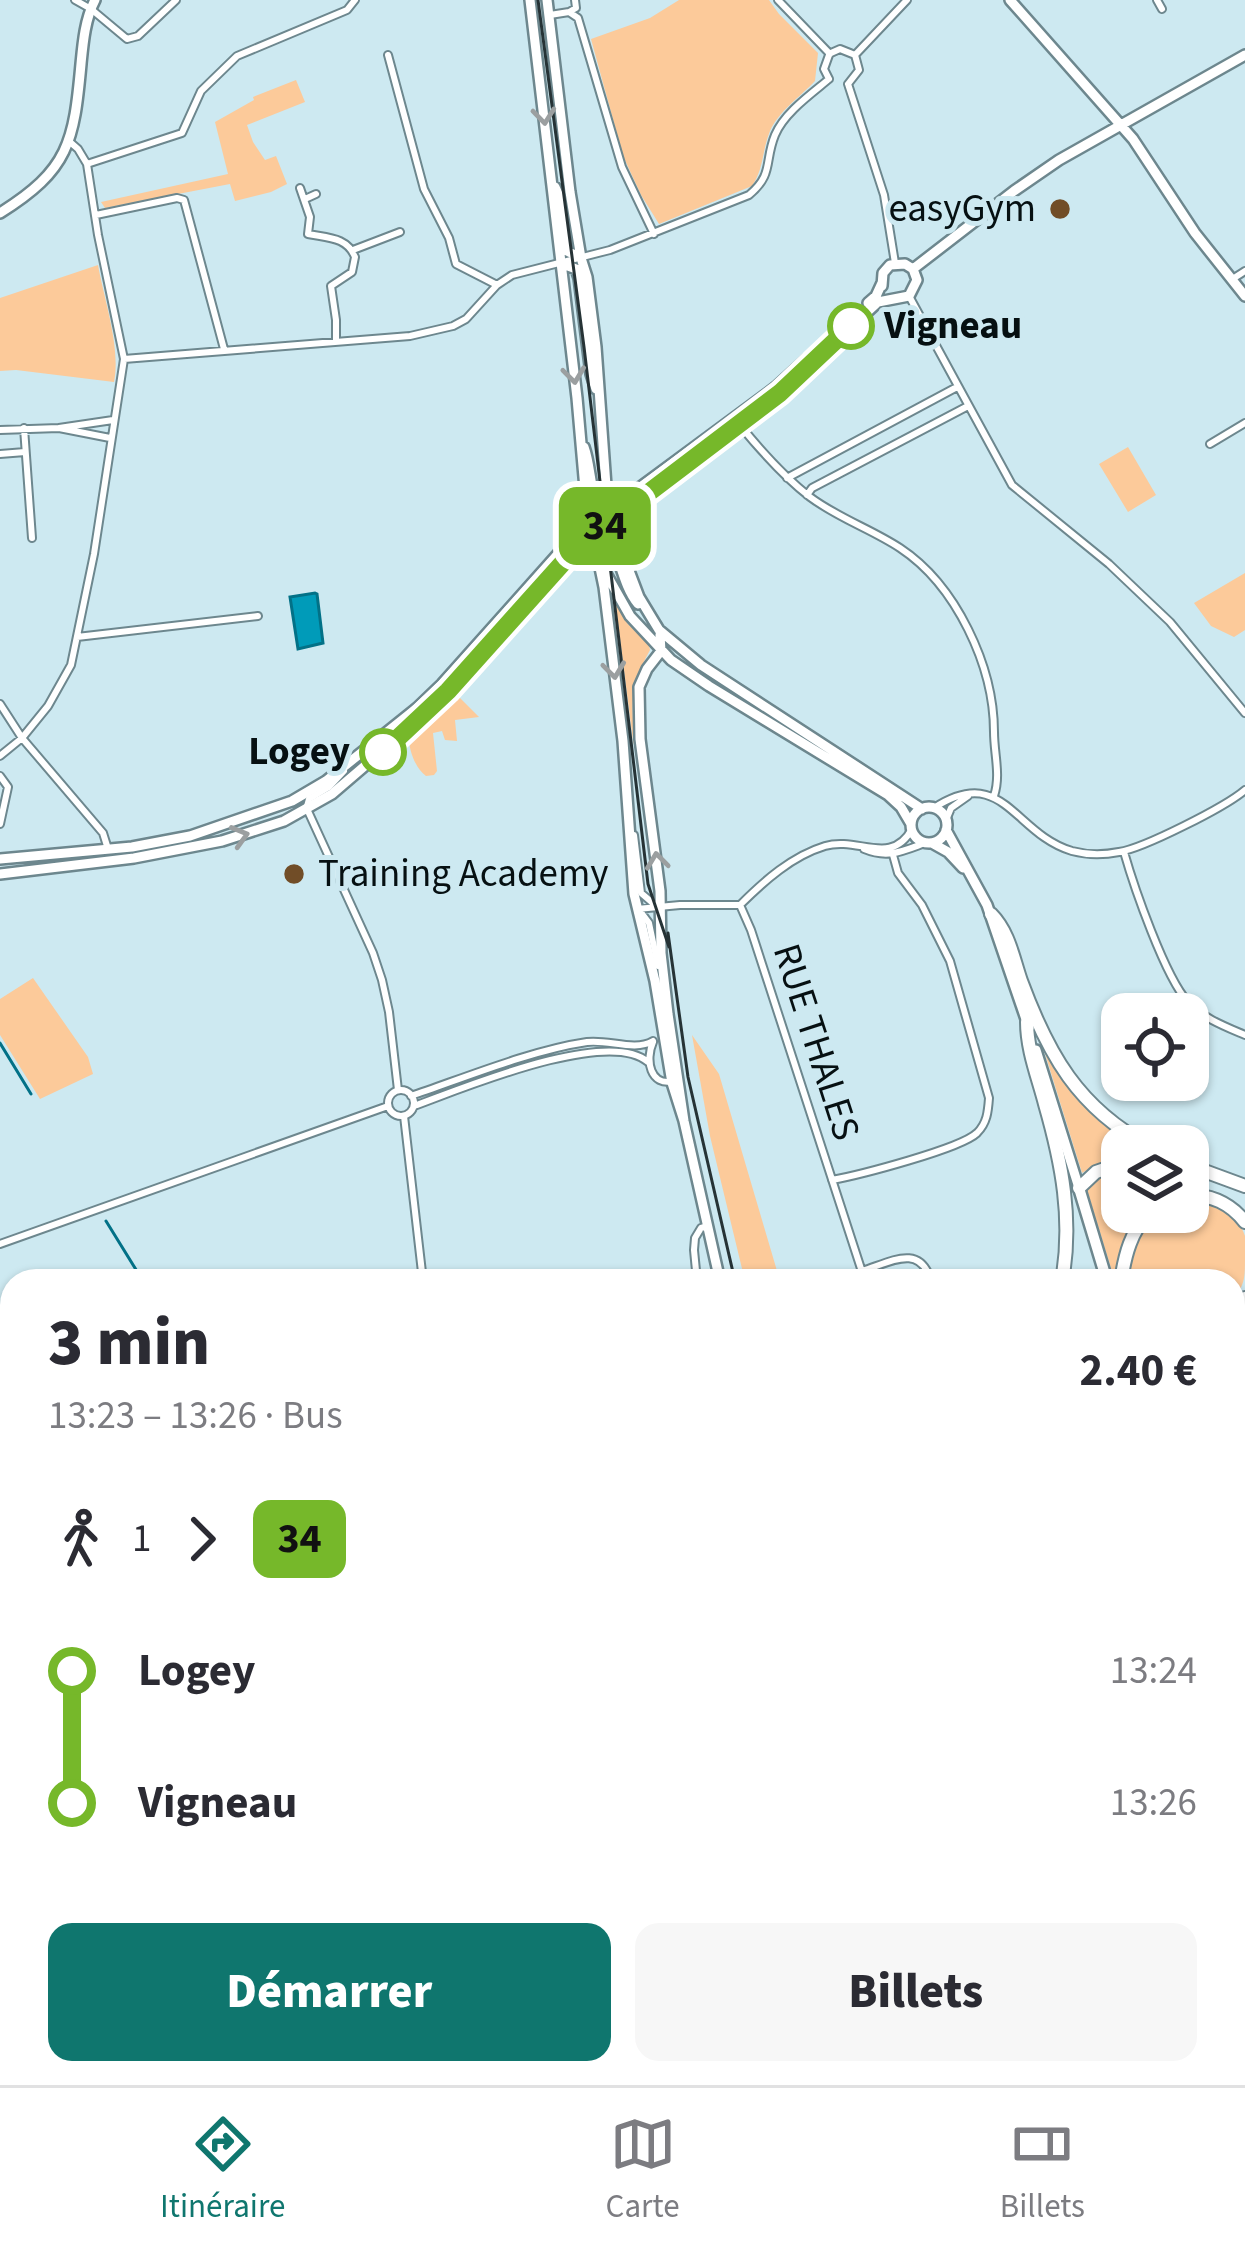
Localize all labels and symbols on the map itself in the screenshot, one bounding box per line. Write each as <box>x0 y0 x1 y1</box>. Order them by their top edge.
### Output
one-way arrow <box>531 107 556 126</box>
place label: easyGym <box>888 181 1036 237</box>
marker: easyGym <box>1047 196 1073 222</box>
place label: Vigneau <box>883 298 1022 354</box>
marker: Vigneau <box>829 304 873 348</box>
one-way arrow <box>561 365 587 385</box>
line badge: 34 <box>551 487 659 565</box>
one-way arrow <box>600 660 626 680</box>
place label: Logey <box>248 724 350 780</box>
marker: Logey <box>361 730 405 774</box>
one-way arrow <box>229 825 250 850</box>
place label: Training Academy <box>318 846 608 902</box>
one-way arrow <box>644 852 670 871</box>
marker: Training Academy <box>281 861 307 887</box>
street label: RUE THALES <box>758 937 874 1147</box>

